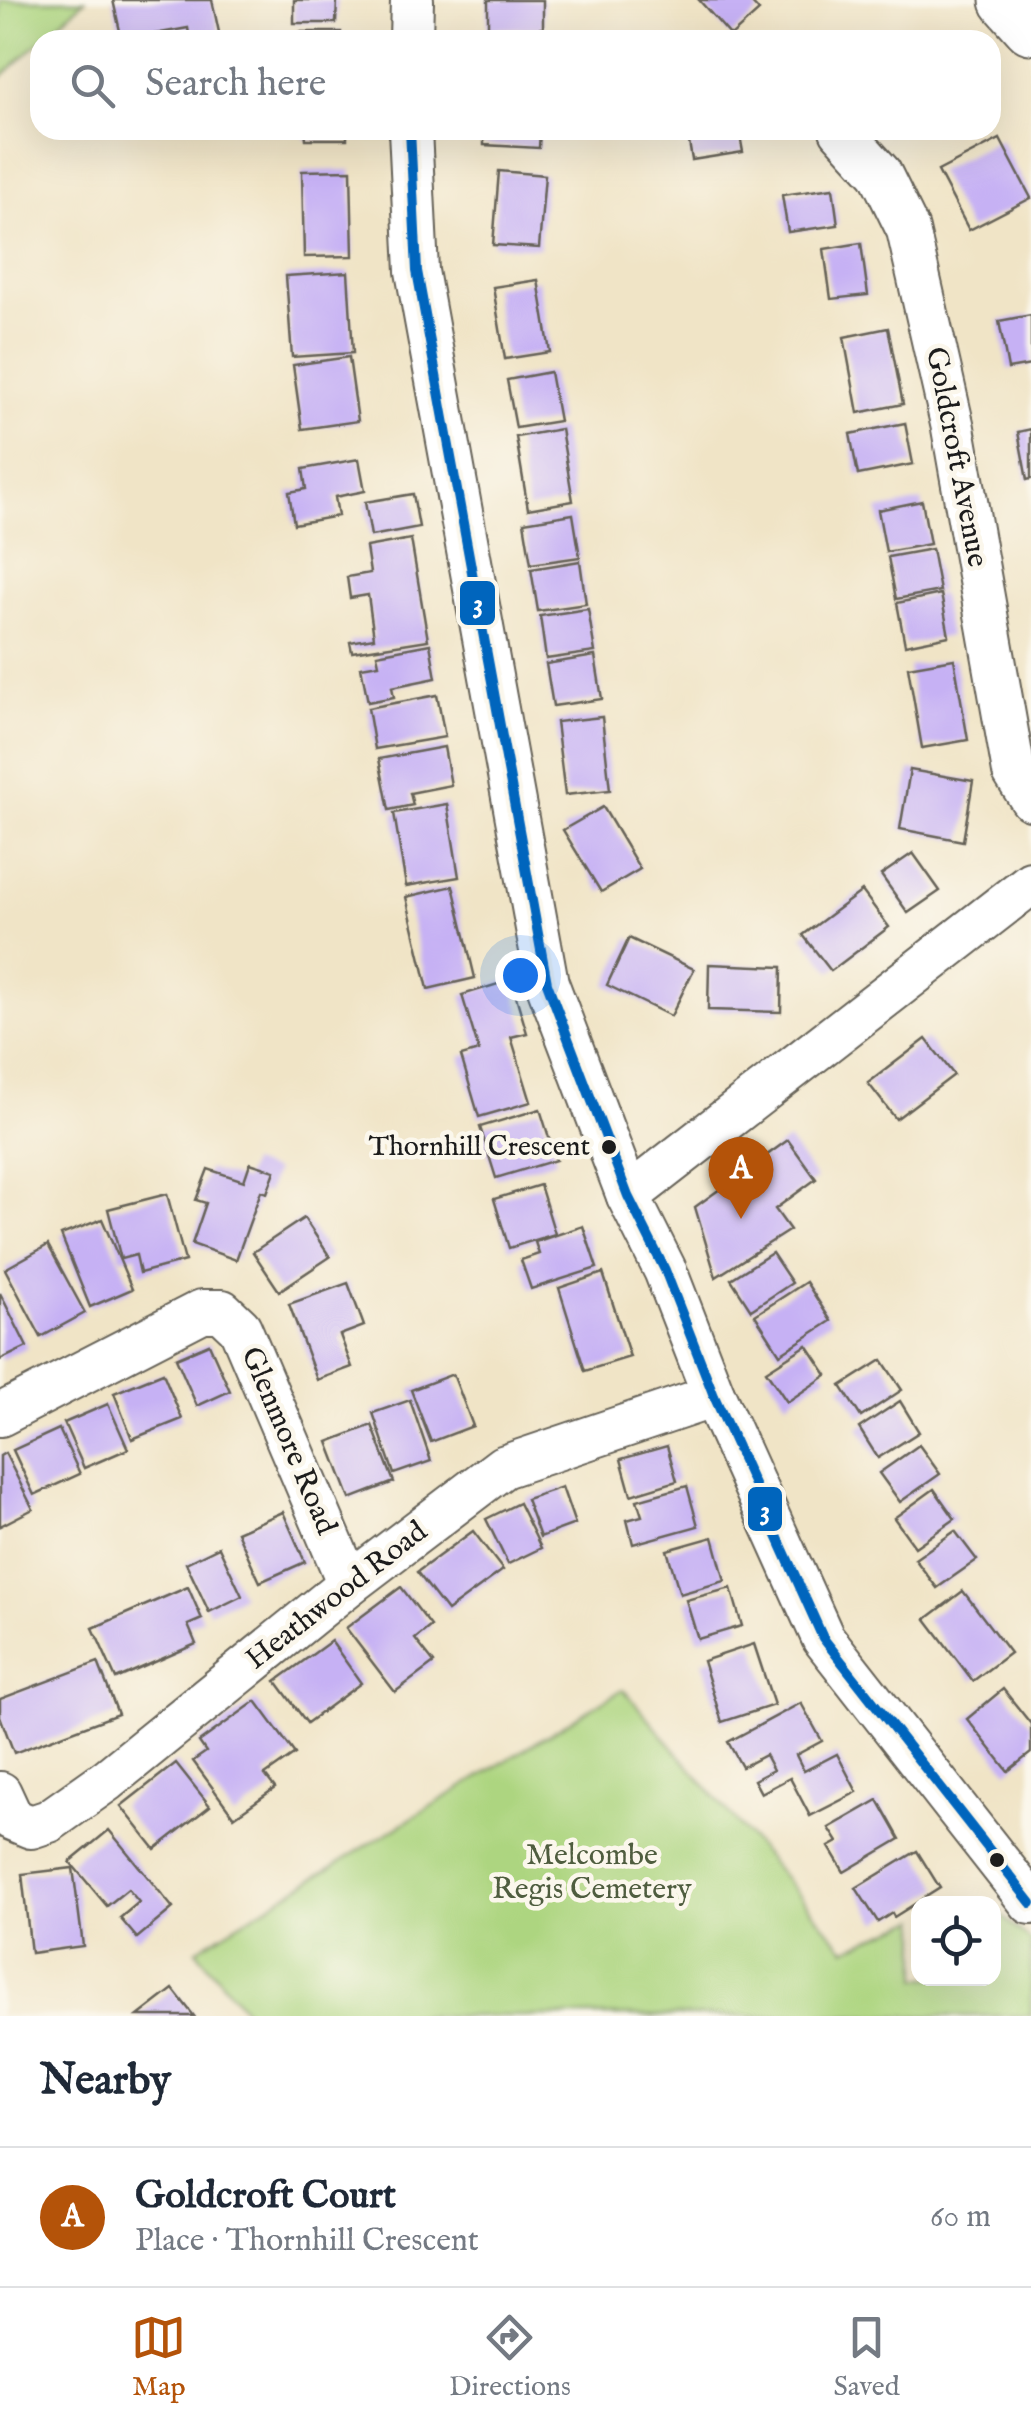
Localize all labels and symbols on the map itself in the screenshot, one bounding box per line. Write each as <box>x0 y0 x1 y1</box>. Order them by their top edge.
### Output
street label: Goldcroft Avenue <box>916 344 996 570</box>
line badge: 3 <box>458 579 497 627</box>
text: 3 <box>473 587 483 622</box>
your location <box>495 950 546 1001</box>
place label: Thornhill Crescent <box>368 1130 590 1165</box>
pin: A <box>708 1136 774 1219</box>
marker: Thornhill Crescent <box>599 1137 619 1157</box>
street label: Glenmore Road <box>231 1342 345 1541</box>
line badge: 3 <box>746 1485 784 1533</box>
text: 3 <box>760 1494 770 1529</box>
street label: Heathwood Road <box>239 1513 436 1679</box>
park label: Melcombe Regis Cemetery <box>492 1837 692 1909</box>
unlabelled marker <box>987 1850 1007 1870</box>

